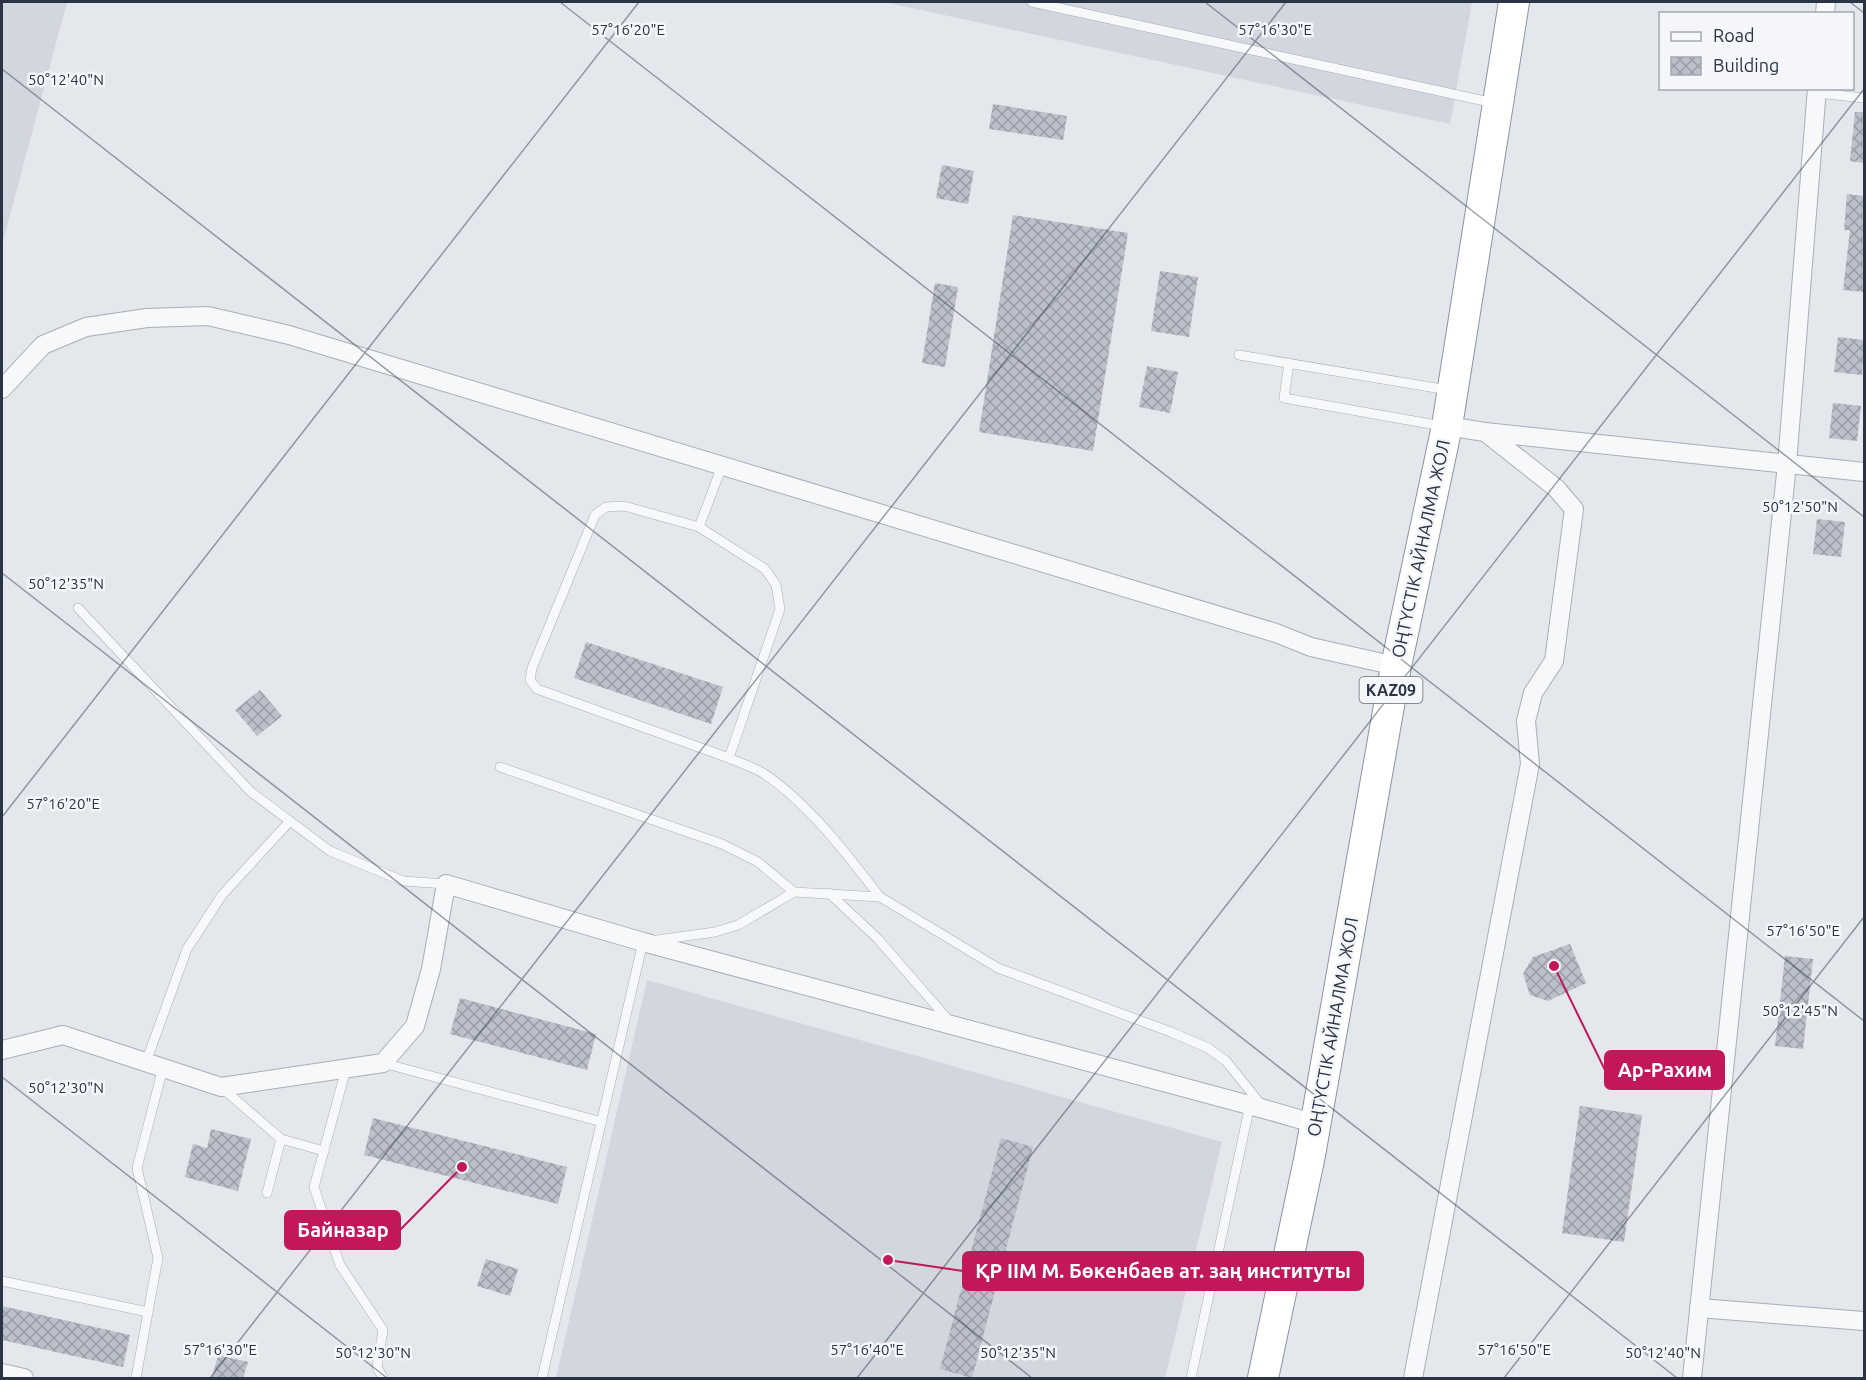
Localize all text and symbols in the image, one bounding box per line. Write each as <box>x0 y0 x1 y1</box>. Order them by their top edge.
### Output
legend <box>1659 12 1854 90</box>
text: 57°16'20"E <box>591 21 665 38</box>
text: 57°16'30"E <box>1238 21 1312 38</box>
text: Road <box>1713 25 1755 45</box>
text: Building <box>1713 55 1779 75</box>
text: 50°12'40"N <box>28 71 104 88</box>
street label: ОҢТҮСТІК АЙНАЛМА ЖОЛ <box>1387 438 1453 660</box>
text: 50°12'50"N <box>1762 498 1838 515</box>
text: 50°12'35"N <box>28 575 104 592</box>
road number: KAZ09 <box>1360 677 1422 703</box>
text: 57°16'20"E <box>26 795 100 812</box>
street label: ОҢТҮСТІК АЙНАЛМА ЖОЛ <box>1303 916 1361 1138</box>
text: 57°16'50"E <box>1766 922 1840 939</box>
text: 50°12'45"N <box>1762 1002 1838 1019</box>
callout: Ар-Рахим <box>1605 1051 1724 1089</box>
text: Ар-Рахим <box>1618 1058 1712 1081</box>
text: 50°12'30"N <box>28 1079 104 1096</box>
callout: Байназар <box>285 1211 400 1249</box>
text: Байназар <box>297 1218 389 1241</box>
callout: ҚР ІІМ М. Бөкенбаев ат. заң институты <box>963 1252 1363 1290</box>
text: ҚР ІІМ М. Бөкенбаев ат. заң институты <box>975 1259 1351 1282</box>
text: 57°16'30"E <box>183 1341 257 1358</box>
text: 57°16'40"E <box>830 1341 904 1358</box>
text: 57°16'50"E <box>1477 1341 1551 1358</box>
text: 50°12'30"N <box>335 1344 411 1361</box>
text: 50°12'35"N <box>980 1344 1056 1361</box>
text: 50°12'40"N <box>1625 1344 1701 1361</box>

